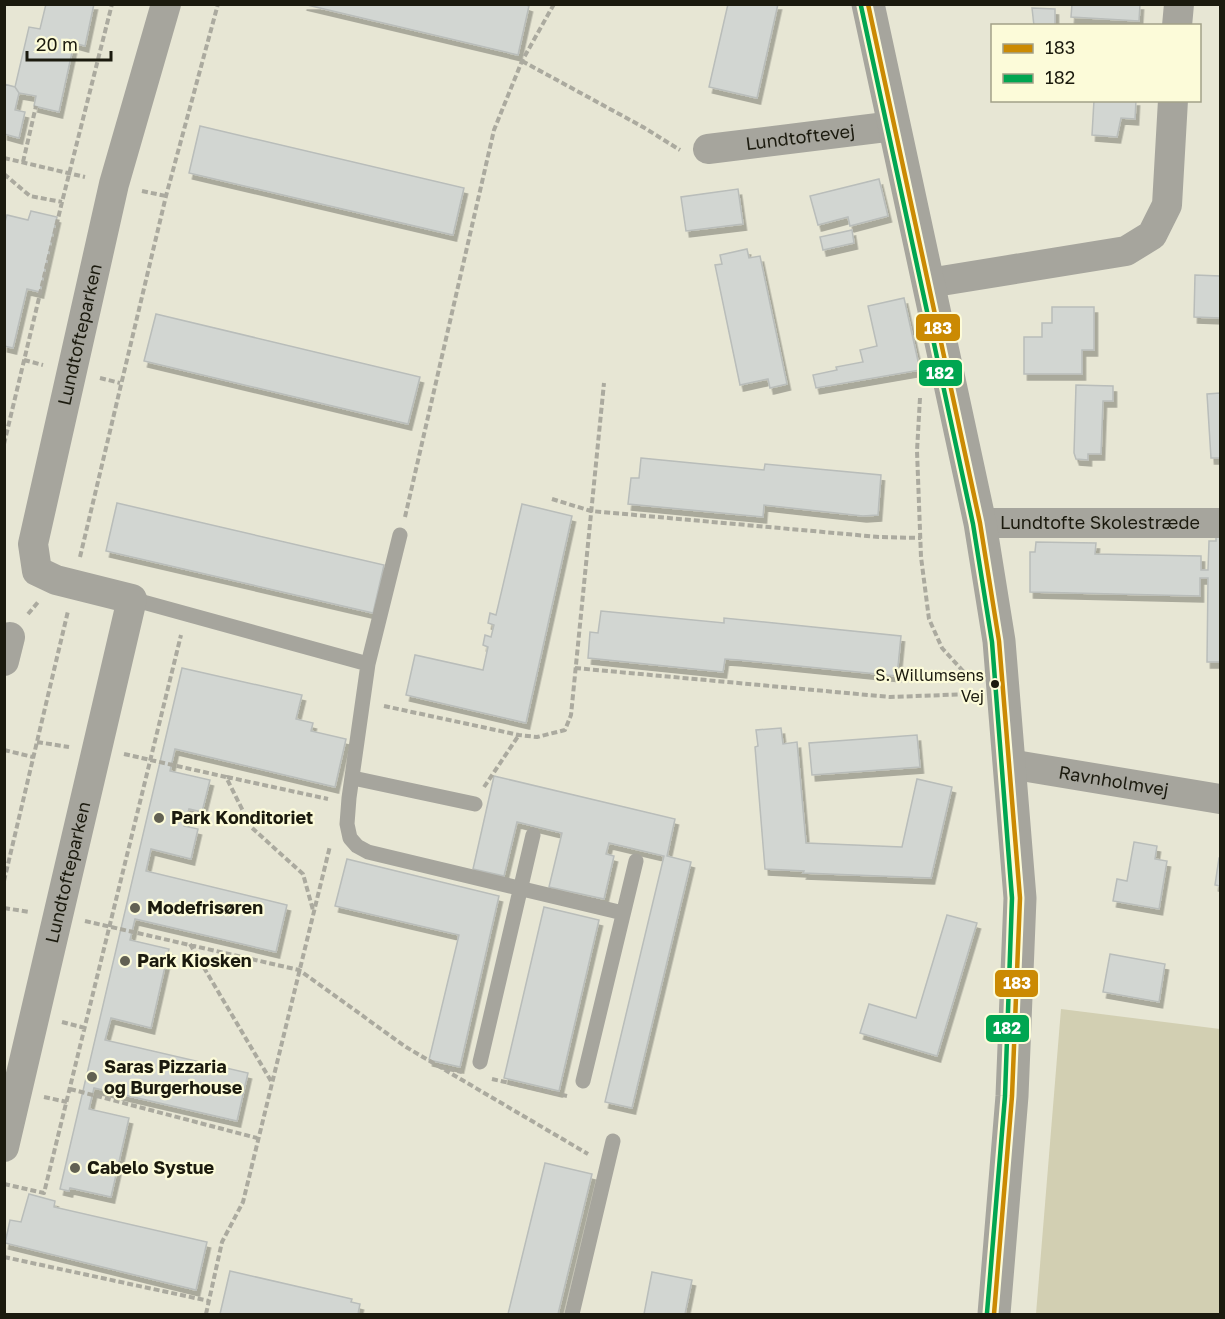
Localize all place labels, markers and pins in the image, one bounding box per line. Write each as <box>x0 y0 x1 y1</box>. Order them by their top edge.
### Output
place label: S. Willumsens Vej <box>875 665 984 706</box>
marker: S. Willumsens Vej <box>989 678 1001 690</box>
place label: Park Konditoriet <box>171 806 313 828</box>
marker: Park Konditoriet <box>152 811 166 825</box>
place label: Modefrisøren <box>147 896 263 918</box>
marker: Modefrisøren <box>128 901 142 915</box>
place label: Park Kiosken <box>137 949 252 971</box>
marker: Park Kiosken <box>118 954 132 968</box>
place label: Saras Pizzaria og Burgerhouse <box>104 1055 243 1098</box>
marker: Saras Pizzaria og Burgerhouse <box>85 1070 99 1084</box>
place label: Cabelo Systue <box>87 1156 215 1178</box>
marker: Cabelo Systue <box>68 1161 82 1175</box>

